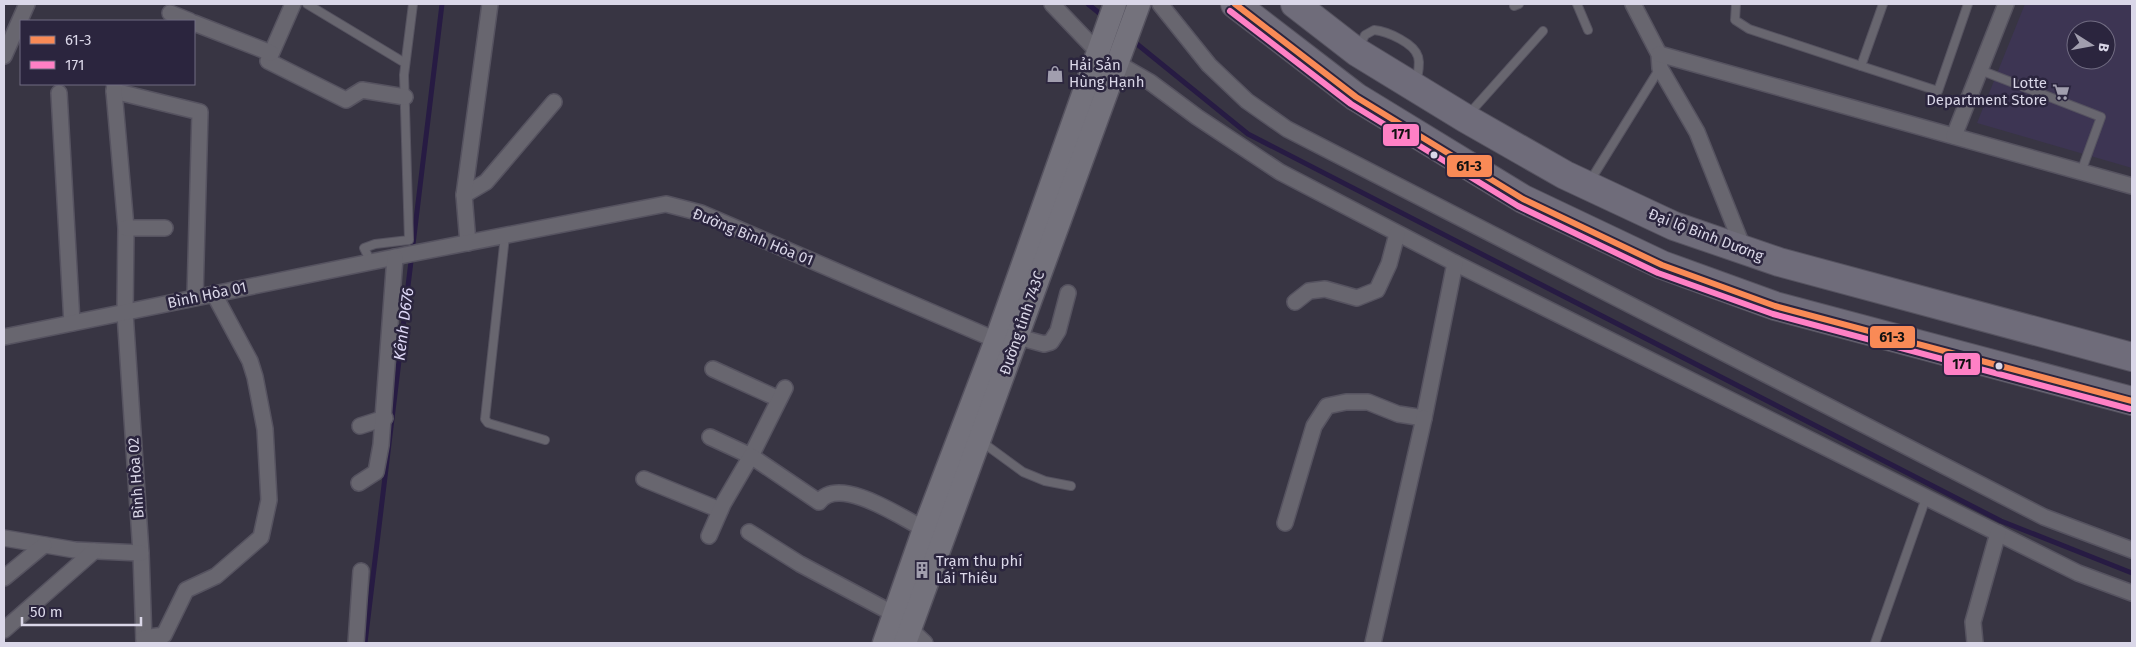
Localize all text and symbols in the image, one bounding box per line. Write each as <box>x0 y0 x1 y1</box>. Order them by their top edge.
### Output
legend <box>20 20 195 85</box>
north arrow <box>2066 20 2116 70</box>
text: 61-3 <box>65 31 91 49</box>
text: B <box>2094 42 2112 54</box>
text: 171 <box>65 56 84 74</box>
place label: Hải Sản Hùng Hạnh <box>1069 56 1144 91</box>
shop icon: Hải Sản Hùng Hạnh <box>1045 64 1065 84</box>
place label: Lotte Department Store <box>1926 74 2047 109</box>
supermarket icon: Lotte Department Store <box>2051 82 2071 102</box>
line badge: 171 <box>1382 123 1420 147</box>
text: 171 <box>1391 126 1411 143</box>
unlabelled marker <box>1429 150 1439 160</box>
line badge: 61-3 <box>1446 154 1493 178</box>
text: 61-3 <box>1456 158 1482 175</box>
street label: Đường Bình Hòa 01 <box>690 205 816 269</box>
street label: Đại lộ Bình Dương <box>1646 205 1766 265</box>
street label: Đường tỉnh 743C <box>996 268 1048 377</box>
street label: Bình Hòa 01 <box>166 278 248 312</box>
water label: Kênh D676 <box>390 286 417 362</box>
line badge: 61-3 <box>1869 325 1916 349</box>
text: 61-3 <box>1879 329 1905 346</box>
line badge: 171 <box>1943 352 1981 376</box>
text: 171 <box>1952 356 1972 373</box>
unlabelled marker <box>1994 361 2004 371</box>
street label: Bình Hòa 02 <box>124 437 148 519</box>
place label: Trạm thu phí Lái Thiêu <box>936 552 1022 587</box>
building icon: Trạm thu phí Lái Thiêu <box>912 560 932 580</box>
scale bar <box>22 594 141 626</box>
text: 50 m <box>30 603 63 621</box>

